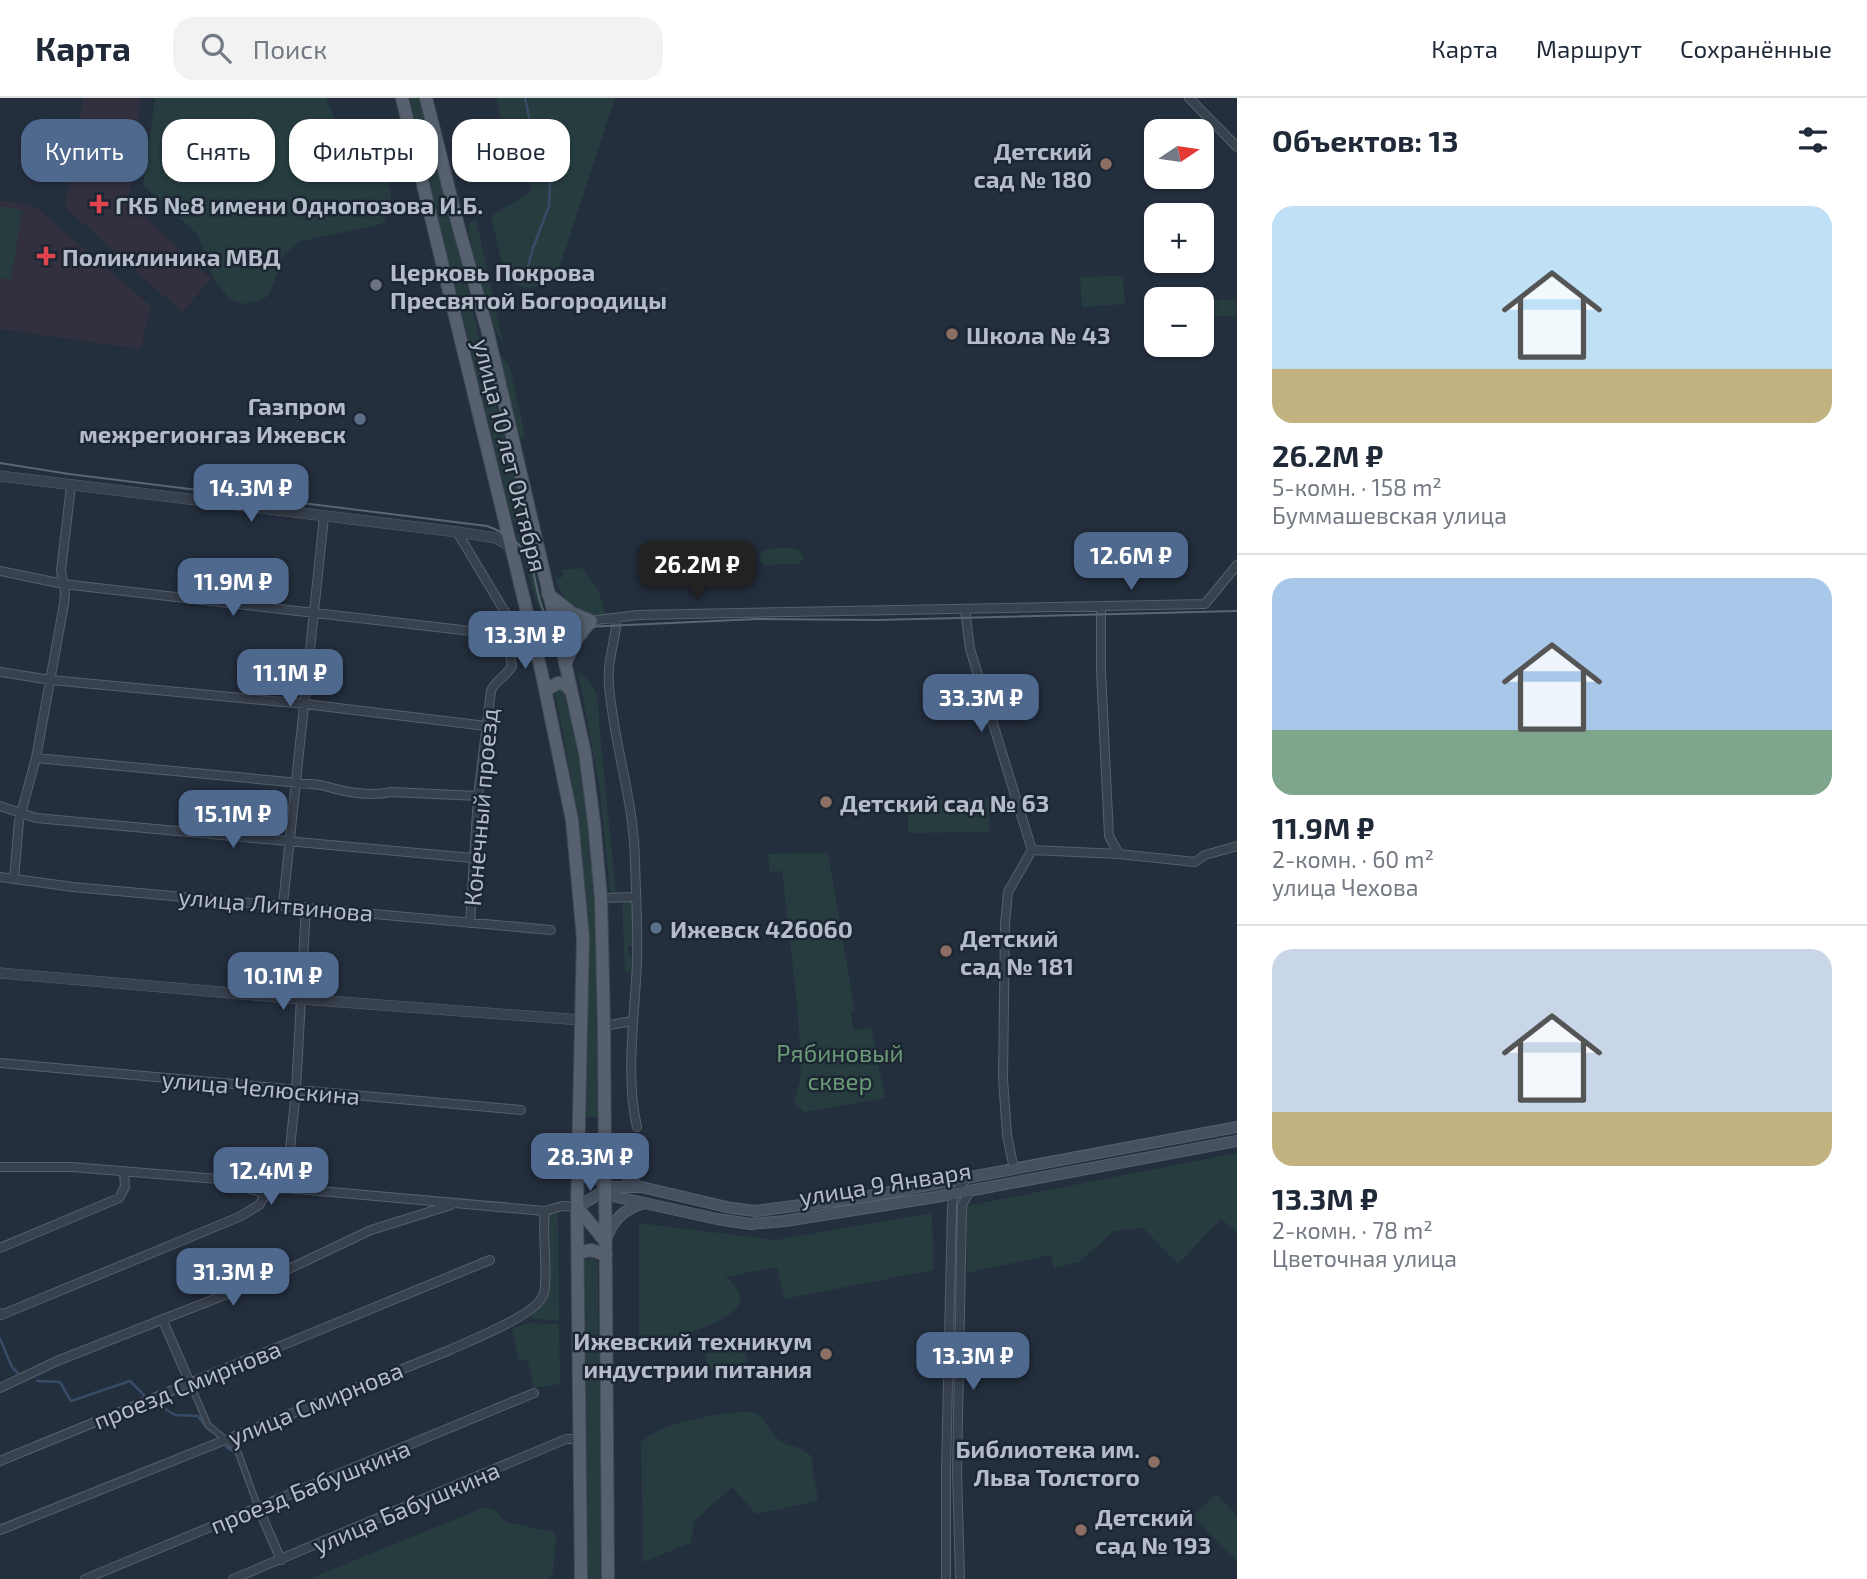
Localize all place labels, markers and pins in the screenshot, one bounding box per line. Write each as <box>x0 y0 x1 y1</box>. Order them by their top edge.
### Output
place label: Детский сад № 180 <box>973 136 1092 193</box>
marker: Детский сад № 180 <box>1098 156 1114 172</box>
place label: ГКБ №8 имени Однопозова И.Б. <box>115 190 483 219</box>
marker: ГКБ №8 имени Однопозова И.Б. <box>89 194 109 214</box>
place label: Поликлиника МВД <box>62 242 281 271</box>
marker: Поликлиника МВД <box>36 246 56 266</box>
place label: Церковь Покрова Пресвятой Богородицы <box>390 257 667 314</box>
marker: Церковь Покрова Пресвятой Богородицы <box>368 277 384 293</box>
place label: Школа № 43 <box>966 320 1111 349</box>
marker: Школа № 43 <box>944 326 960 342</box>
place label: Газпром межрегионгаз Ижевск <box>79 391 346 448</box>
marker: Газпром межрегионгаз Ижевск <box>352 411 368 427</box>
pin: 14.3M ₽ <box>186 464 316 524</box>
pin: 12.6M ₽ <box>1066 532 1196 592</box>
pin: 26.2M ₽ <box>632 542 762 601</box>
pin: 11.9M ₽ <box>168 559 298 618</box>
pin: 13.3M ₽ <box>460 612 590 671</box>
pin: 11.1M ₽ <box>225 650 355 709</box>
pin: 33.3M ₽ <box>916 674 1046 734</box>
place label: Детский сад № 63 <box>840 788 1049 817</box>
pin: 15.1M ₽ <box>168 790 298 850</box>
marker: Детский сад № 63 <box>818 794 834 810</box>
place label: Ижевск 426060 <box>670 914 853 943</box>
marker: Ижевск 426060 <box>648 920 664 936</box>
place label: Детский сад № 181 <box>960 923 1074 980</box>
marker: Детский сад № 181 <box>938 943 954 959</box>
pin: 10.1M ₽ <box>218 953 348 1012</box>
pin: 28.3M ₽ <box>525 1134 655 1193</box>
pin: 12.4M ₽ <box>206 1148 336 1207</box>
pin: 31.3M ₽ <box>168 1248 298 1308</box>
place label: Ижевский техникум индустрии питания <box>573 1326 812 1383</box>
pin: 13.3M ₽ <box>908 1332 1038 1392</box>
marker: Ижевский техникум индустрии питания <box>818 1346 834 1362</box>
place label: Библиотека им. Льва Толстого <box>956 1434 1140 1491</box>
marker: Библиотека им. Льва Толстого <box>1146 1454 1162 1470</box>
place label: Детский сад № 193 <box>1095 1502 1211 1559</box>
marker: Детский сад № 193 <box>1073 1522 1089 1538</box>

